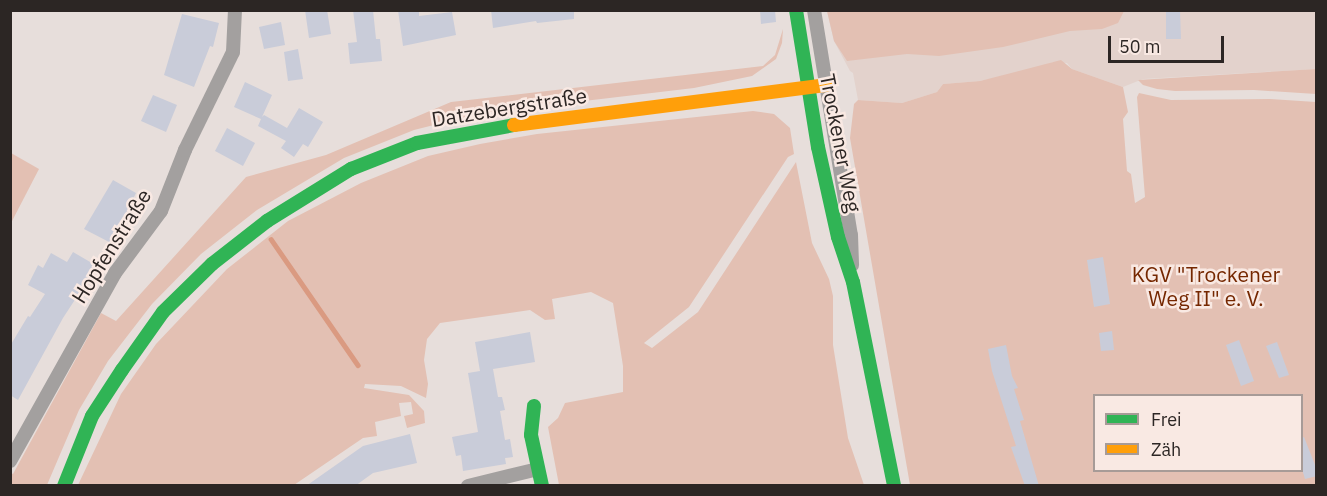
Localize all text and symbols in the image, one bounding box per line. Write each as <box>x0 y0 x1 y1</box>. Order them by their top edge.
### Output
scale bar <box>1111 24 1226 62</box>
text: 50 m <box>1119 35 1161 58</box>
street label: Trockener Weg <box>815 72 867 214</box>
street label: Datzebergstraße <box>429 82 589 132</box>
street label: Hopfenstraße <box>66 184 156 308</box>
park label: KGV "Trockener Weg II" e. V. <box>1132 261 1280 311</box>
legend <box>1093 394 1303 472</box>
text: Frei <box>1151 408 1182 431</box>
text: Zäh <box>1151 438 1181 461</box>

